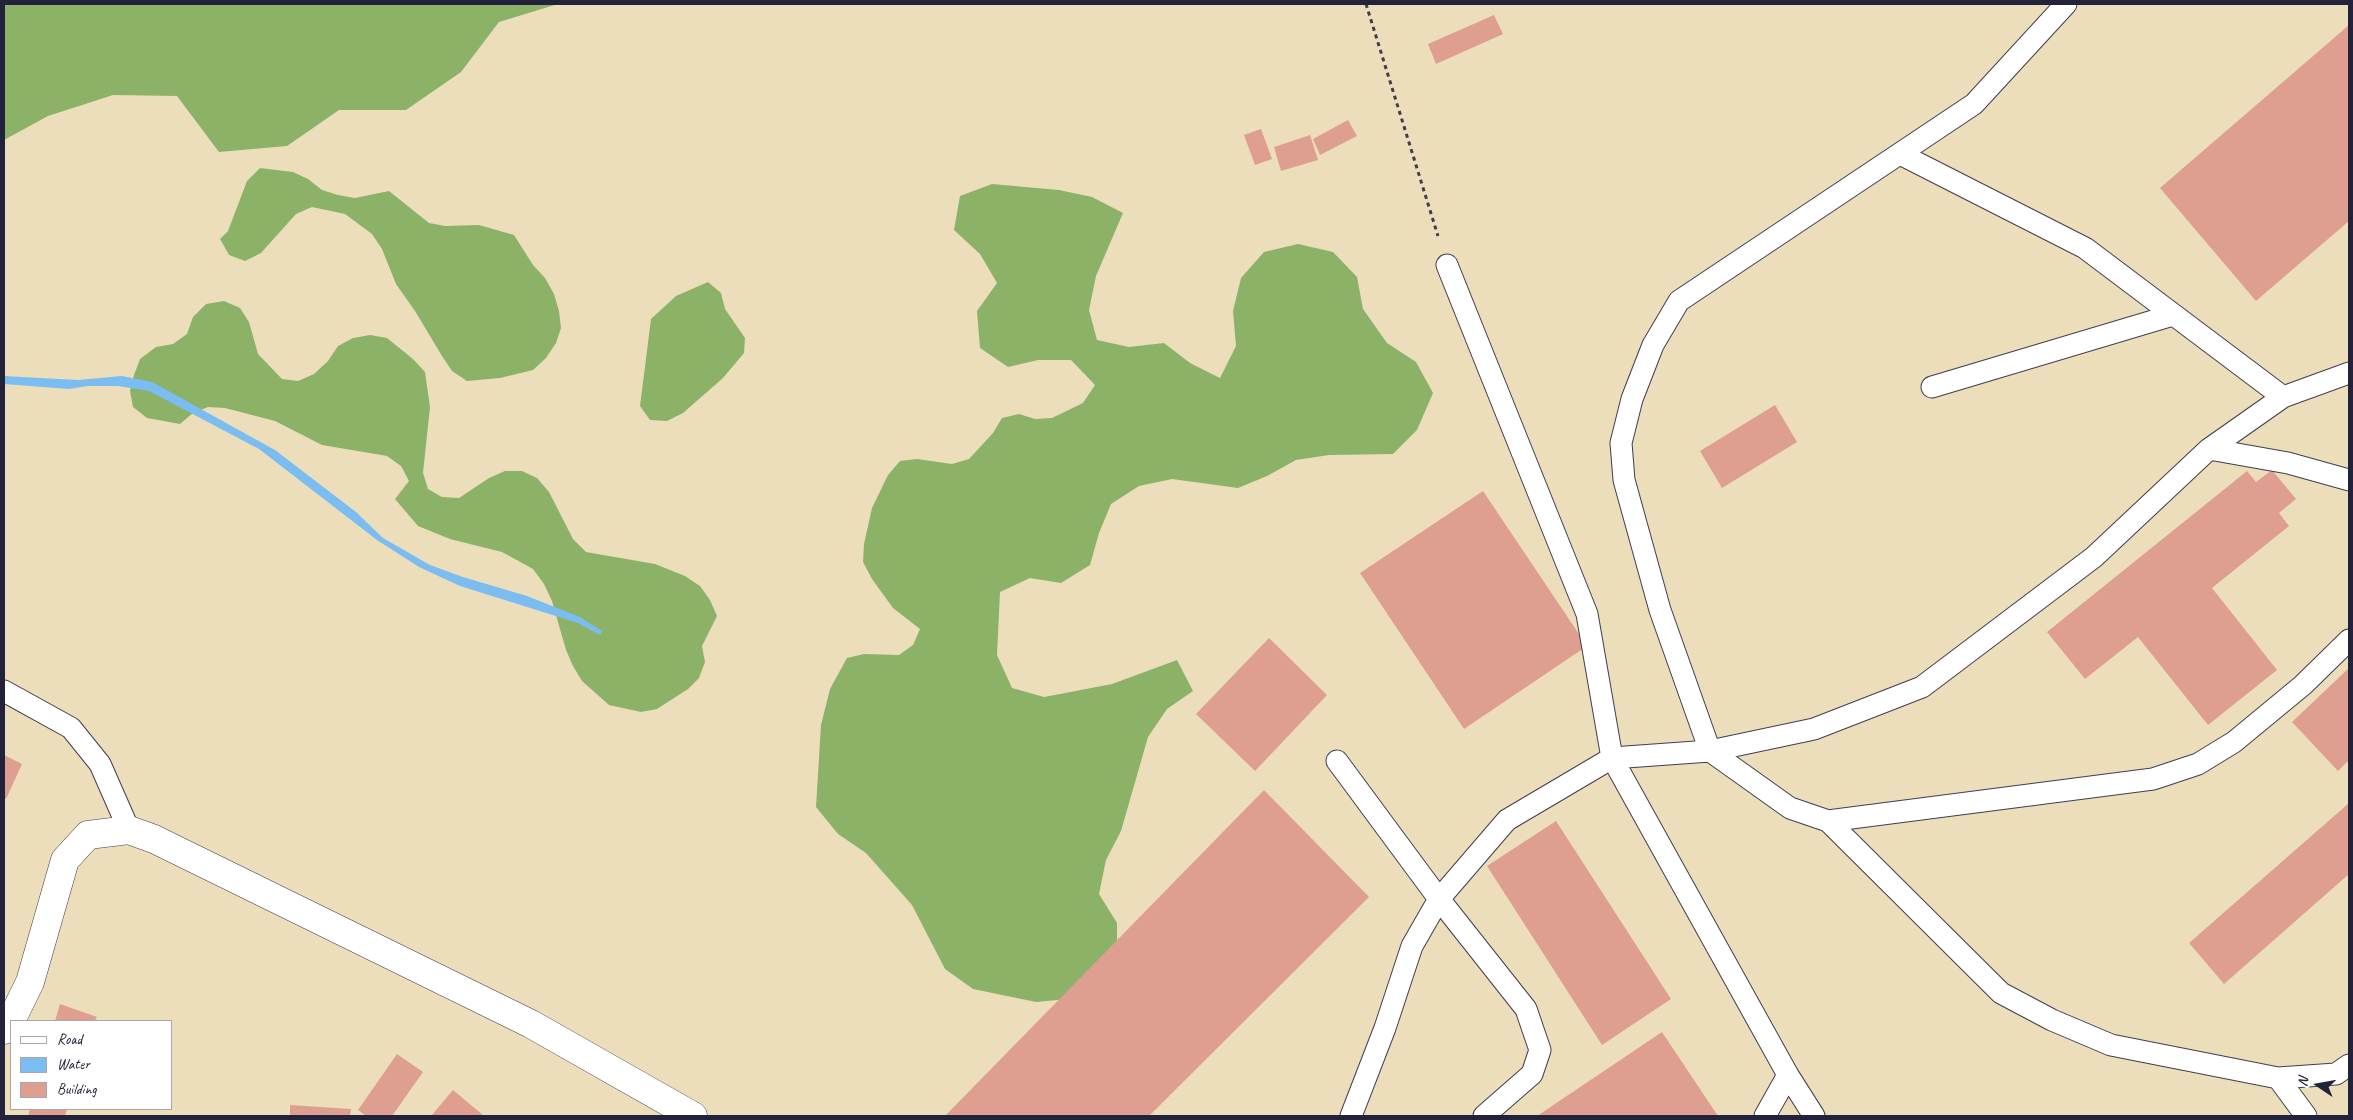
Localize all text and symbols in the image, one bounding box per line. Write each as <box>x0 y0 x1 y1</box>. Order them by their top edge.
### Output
legend <box>10 1020 172 1110</box>
text: Road <box>57 1030 82 1049</box>
text: Water <box>57 1055 90 1074</box>
north arrow <box>2293 1060 2343 1110</box>
text: N <box>2294 1076 2312 1088</box>
text: Building <box>57 1080 96 1099</box>

